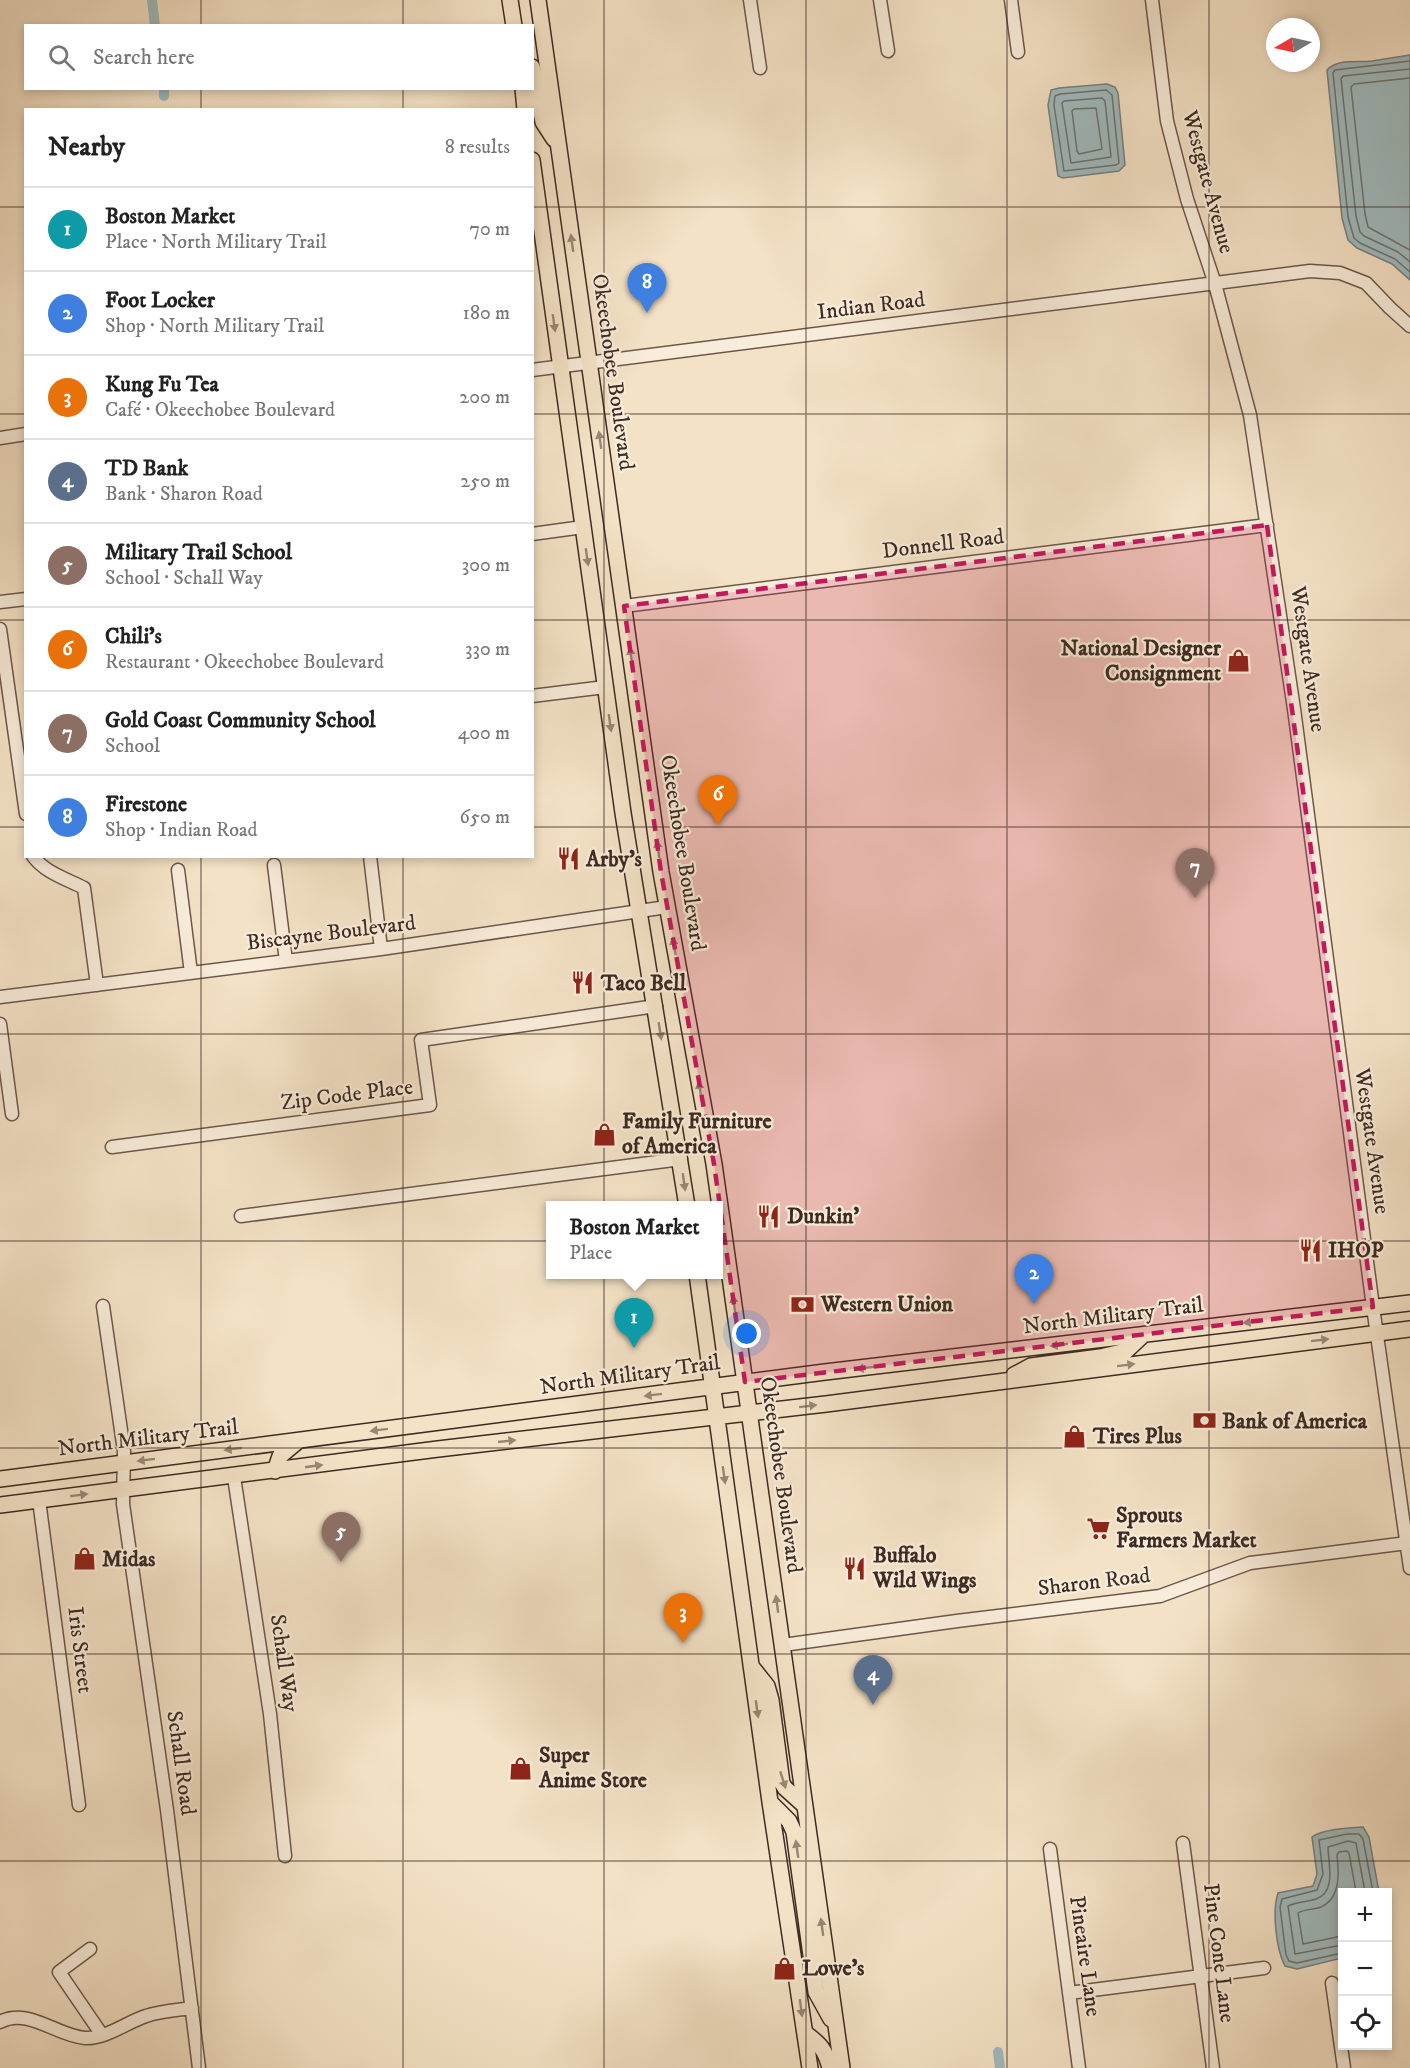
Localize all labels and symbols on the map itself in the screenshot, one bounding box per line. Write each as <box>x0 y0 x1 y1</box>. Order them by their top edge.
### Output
north arrow <box>1266 18 1320 72</box>
street label: Westgate Avenue <box>1176 107 1240 256</box>
one-way arrow <box>567 233 576 252</box>
pin: 8 <box>628 264 666 313</box>
street label: Okeechobee Boulevard <box>586 272 640 472</box>
street label: Indian Road <box>816 286 926 326</box>
one-way arrow <box>550 313 559 332</box>
one-way arrow <box>595 430 604 449</box>
street label: Donnell Road <box>881 523 1006 565</box>
one-way arrow <box>582 548 591 567</box>
street label: Westgate Avenue <box>1284 583 1332 734</box>
place label: National Designer Consignment <box>1061 635 1222 687</box>
one-way arrow <box>626 646 635 665</box>
shop icon: National Designer Consignment <box>1226 648 1252 674</box>
one-way arrow <box>605 713 614 732</box>
street label: Okeechobee Boulevard <box>654 753 712 953</box>
pin: 6 <box>698 776 738 825</box>
one-way arrow <box>654 839 663 858</box>
restaurant icon: Arby's <box>555 846 581 872</box>
place label: Arby's <box>585 846 643 873</box>
pin: 7 <box>1176 848 1214 898</box>
street label: Biscayne Boulevard <box>245 909 417 957</box>
one-way arrow <box>669 936 678 955</box>
restaurant icon: Taco Bell <box>570 970 596 996</box>
place label: Taco Bell <box>600 970 687 997</box>
one-way arrow <box>656 1021 665 1040</box>
street label: Westgate Avenue <box>1348 1065 1396 1216</box>
street label: Zip Code Place <box>279 1074 415 1116</box>
one-way arrow <box>695 1081 704 1100</box>
place label: Family Furniture of America <box>622 1108 772 1160</box>
shop icon: Family Furniture of America <box>591 1121 617 1147</box>
one-way arrow <box>680 1173 689 1192</box>
restaurant icon: Dunkin' <box>756 1203 782 1229</box>
place label: Dunkin' <box>787 1203 859 1230</box>
restaurant icon: IHOP <box>1297 1237 1323 1263</box>
place label: IHOP <box>1328 1237 1384 1264</box>
pin: 2 <box>1014 1254 1054 1304</box>
bank icon: Western Union <box>790 1291 816 1317</box>
place label: Western Union <box>820 1291 953 1318</box>
street label: North Military Trail <box>1021 1291 1205 1340</box>
one-way arrow <box>730 1294 739 1313</box>
pin: 1 <box>614 1298 654 1348</box>
one-way arrow <box>1243 1318 1262 1327</box>
your location <box>732 1319 761 1348</box>
one-way arrow <box>1310 1336 1329 1345</box>
one-way arrow <box>1049 1341 1068 1350</box>
street label: North Military Trail <box>538 1349 722 1401</box>
one-way arrow <box>1117 1360 1136 1370</box>
one-way arrow <box>855 1363 874 1372</box>
street label: Okeechobee Boulevard <box>754 1375 808 1575</box>
one-way arrow <box>644 1390 663 1399</box>
one-way arrow <box>798 1402 817 1411</box>
bank icon: Bank of America <box>1191 1408 1217 1434</box>
place label: Bank of America <box>1222 1408 1368 1435</box>
street label: North Military Trail <box>56 1413 240 1462</box>
shop icon: Tires Plus <box>1062 1423 1088 1449</box>
place label: Tires Plus <box>1092 1423 1182 1450</box>
one-way arrow <box>369 1426 388 1435</box>
one-way arrow <box>498 1436 517 1446</box>
one-way arrow <box>224 1445 243 1454</box>
one-way arrow <box>137 1456 156 1465</box>
one-way arrow <box>305 1461 324 1471</box>
one-way arrow <box>719 1465 728 1484</box>
one-way arrow <box>69 1491 88 1500</box>
place label: Sprouts Farmers Market <box>1116 1502 1257 1554</box>
pin: 5 <box>322 1512 360 1562</box>
supermarket icon: Sprouts Farmers Market <box>1085 1515 1111 1541</box>
place label: Buffalo Wild Wings <box>872 1542 977 1594</box>
shop icon: Midas <box>71 1546 97 1572</box>
place label: Midas <box>102 1546 156 1573</box>
restaurant icon: Buffalo Wild Wings <box>842 1555 868 1581</box>
street label: Sharon Road <box>1036 1562 1152 1602</box>
pin: 3 <box>664 1594 702 1643</box>
one-way arrow <box>772 1594 781 1613</box>
street label: Iris Street <box>61 1605 99 1695</box>
street label: Schall Way <box>264 1612 304 1714</box>
pin: 4 <box>854 1656 892 1705</box>
one-way arrow <box>752 1700 762 1719</box>
street label: Schall Road <box>160 1709 202 1817</box>
place label: Super Anime Store <box>538 1742 647 1794</box>
shop icon: Super Anime Store <box>508 1755 534 1781</box>
one-way arrow <box>779 1771 789 1789</box>
one-way arrow <box>792 1839 801 1858</box>
street label: Pine Cone Lane <box>1197 1882 1241 2024</box>
street label: Pineaire Lane <box>1063 1894 1107 2018</box>
one-way arrow <box>817 1917 826 1936</box>
shop icon: Lowe's <box>771 1955 797 1981</box>
place label: Lowe's <box>802 1955 865 1982</box>
one-way arrow <box>797 1999 806 2018</box>

